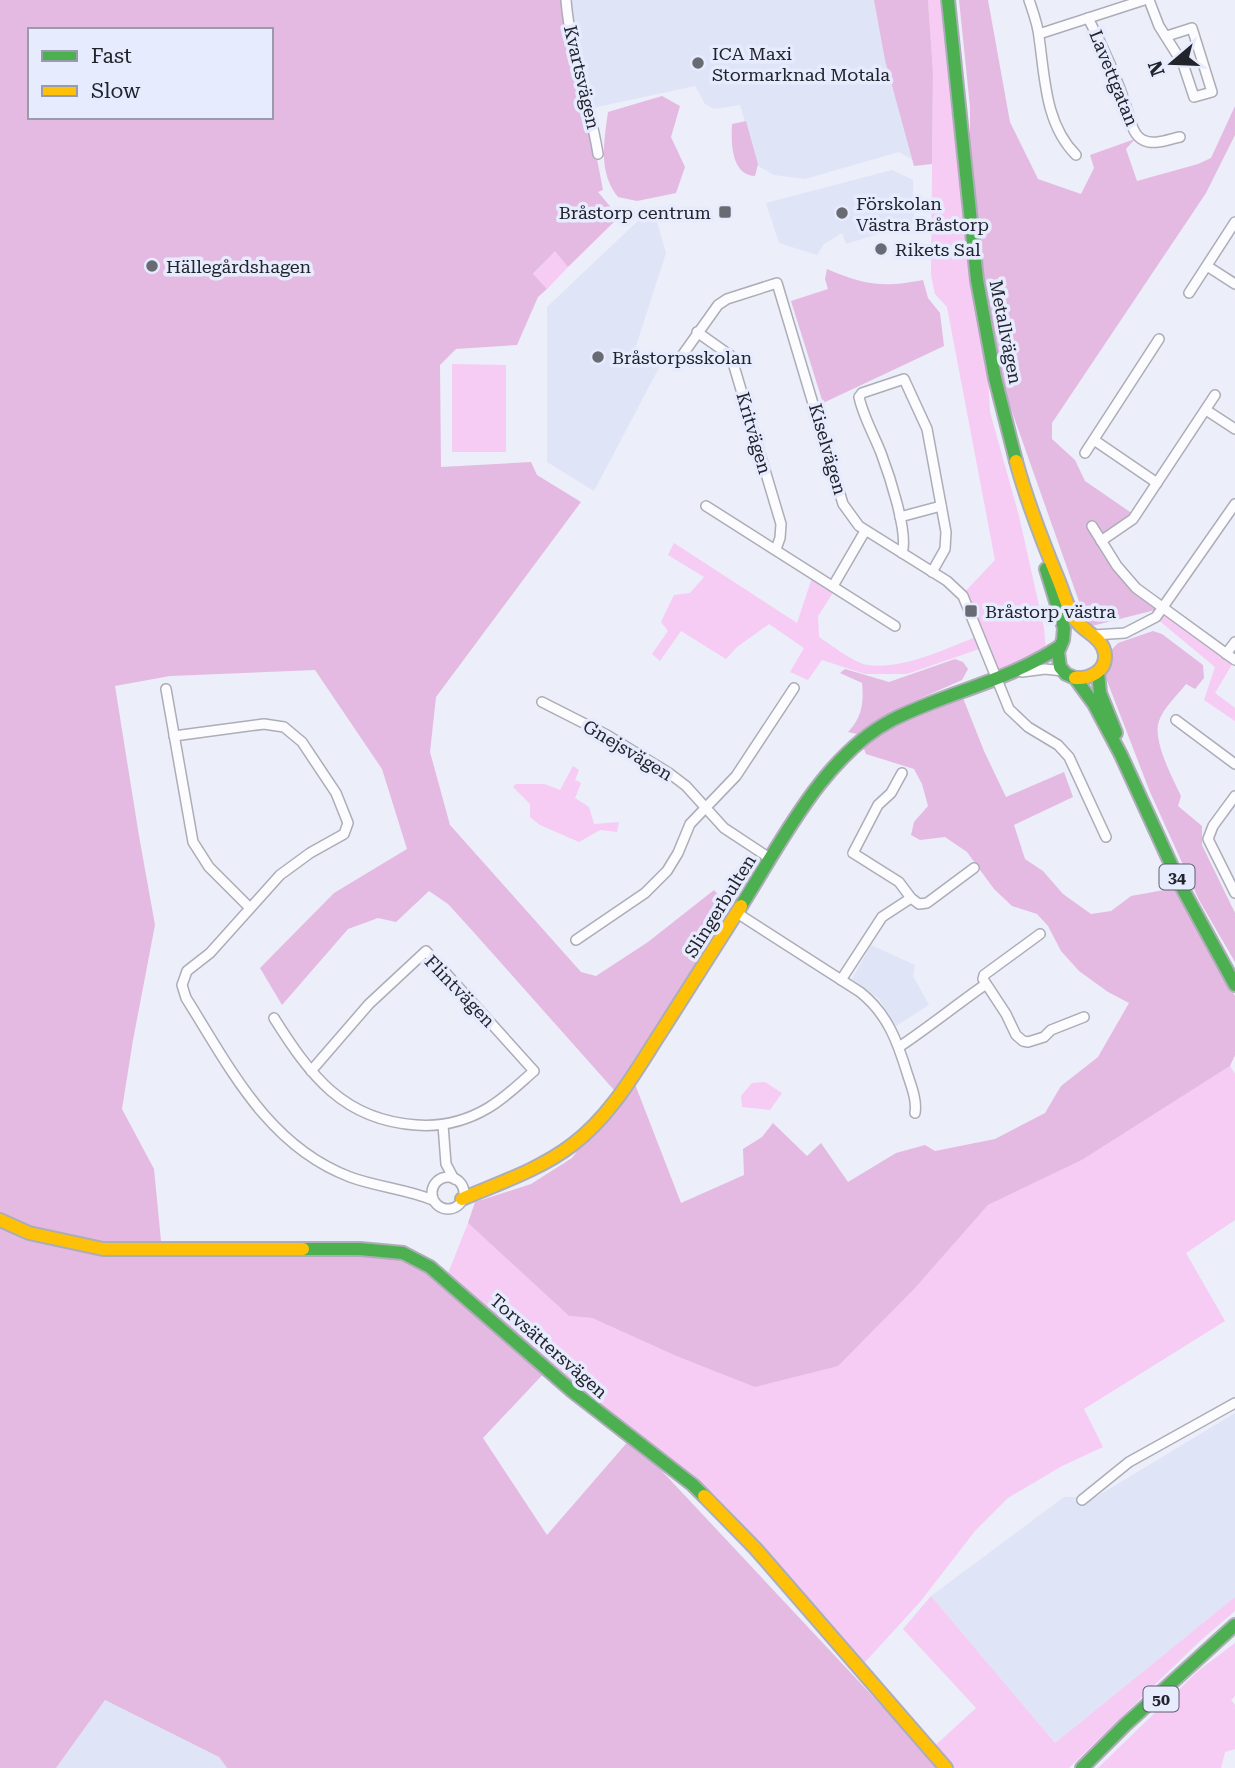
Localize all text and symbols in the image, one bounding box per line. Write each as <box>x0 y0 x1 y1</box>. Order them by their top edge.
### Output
street label: Kvartsvägen <box>560 23 604 131</box>
street label: Lavettgatan <box>1085 27 1143 129</box>
legend <box>28 28 273 119</box>
north arrow <box>1137 28 1207 98</box>
place label: ICA Maxi Stormarknad Motala <box>712 43 890 85</box>
text: Fast <box>91 44 132 68</box>
marker: ICA Maxi Stormarknad Motala <box>690 55 706 71</box>
text: N <box>1143 57 1170 79</box>
text: Slow <box>91 79 141 103</box>
place label: Förskolan Västra Bråstorp <box>856 193 989 235</box>
place label: Bråstorp centrum <box>559 202 711 223</box>
marker: Bråstorp centrum <box>717 204 733 220</box>
marker: Förskolan Västra Bråstorp <box>834 205 850 221</box>
place label: Rikets Sal <box>895 239 981 260</box>
marker: Rikets Sal <box>873 241 889 257</box>
place label: Hällegårdshagen <box>166 256 312 277</box>
marker: Hällegårdshagen <box>144 258 160 274</box>
street label: Metallvägen <box>986 278 1026 386</box>
place label: Bråstorpsskolan <box>612 347 753 368</box>
marker: Bråstorpsskolan <box>590 349 606 365</box>
street label: Kritvägen <box>732 390 776 477</box>
street label: Kiselvägen <box>805 401 851 497</box>
place label: Bråstorp västra <box>985 601 1116 622</box>
marker: Bråstorp västra <box>963 603 979 619</box>
street label: Gnejsvägen <box>580 715 677 785</box>
street label: Slingerbulten <box>680 850 760 961</box>
road number: 34 <box>1160 864 1194 890</box>
street label: Flintvägen <box>421 951 500 1032</box>
street label: Torvsättersvägen <box>486 1289 612 1403</box>
road number: 50 <box>1144 1686 1178 1712</box>

